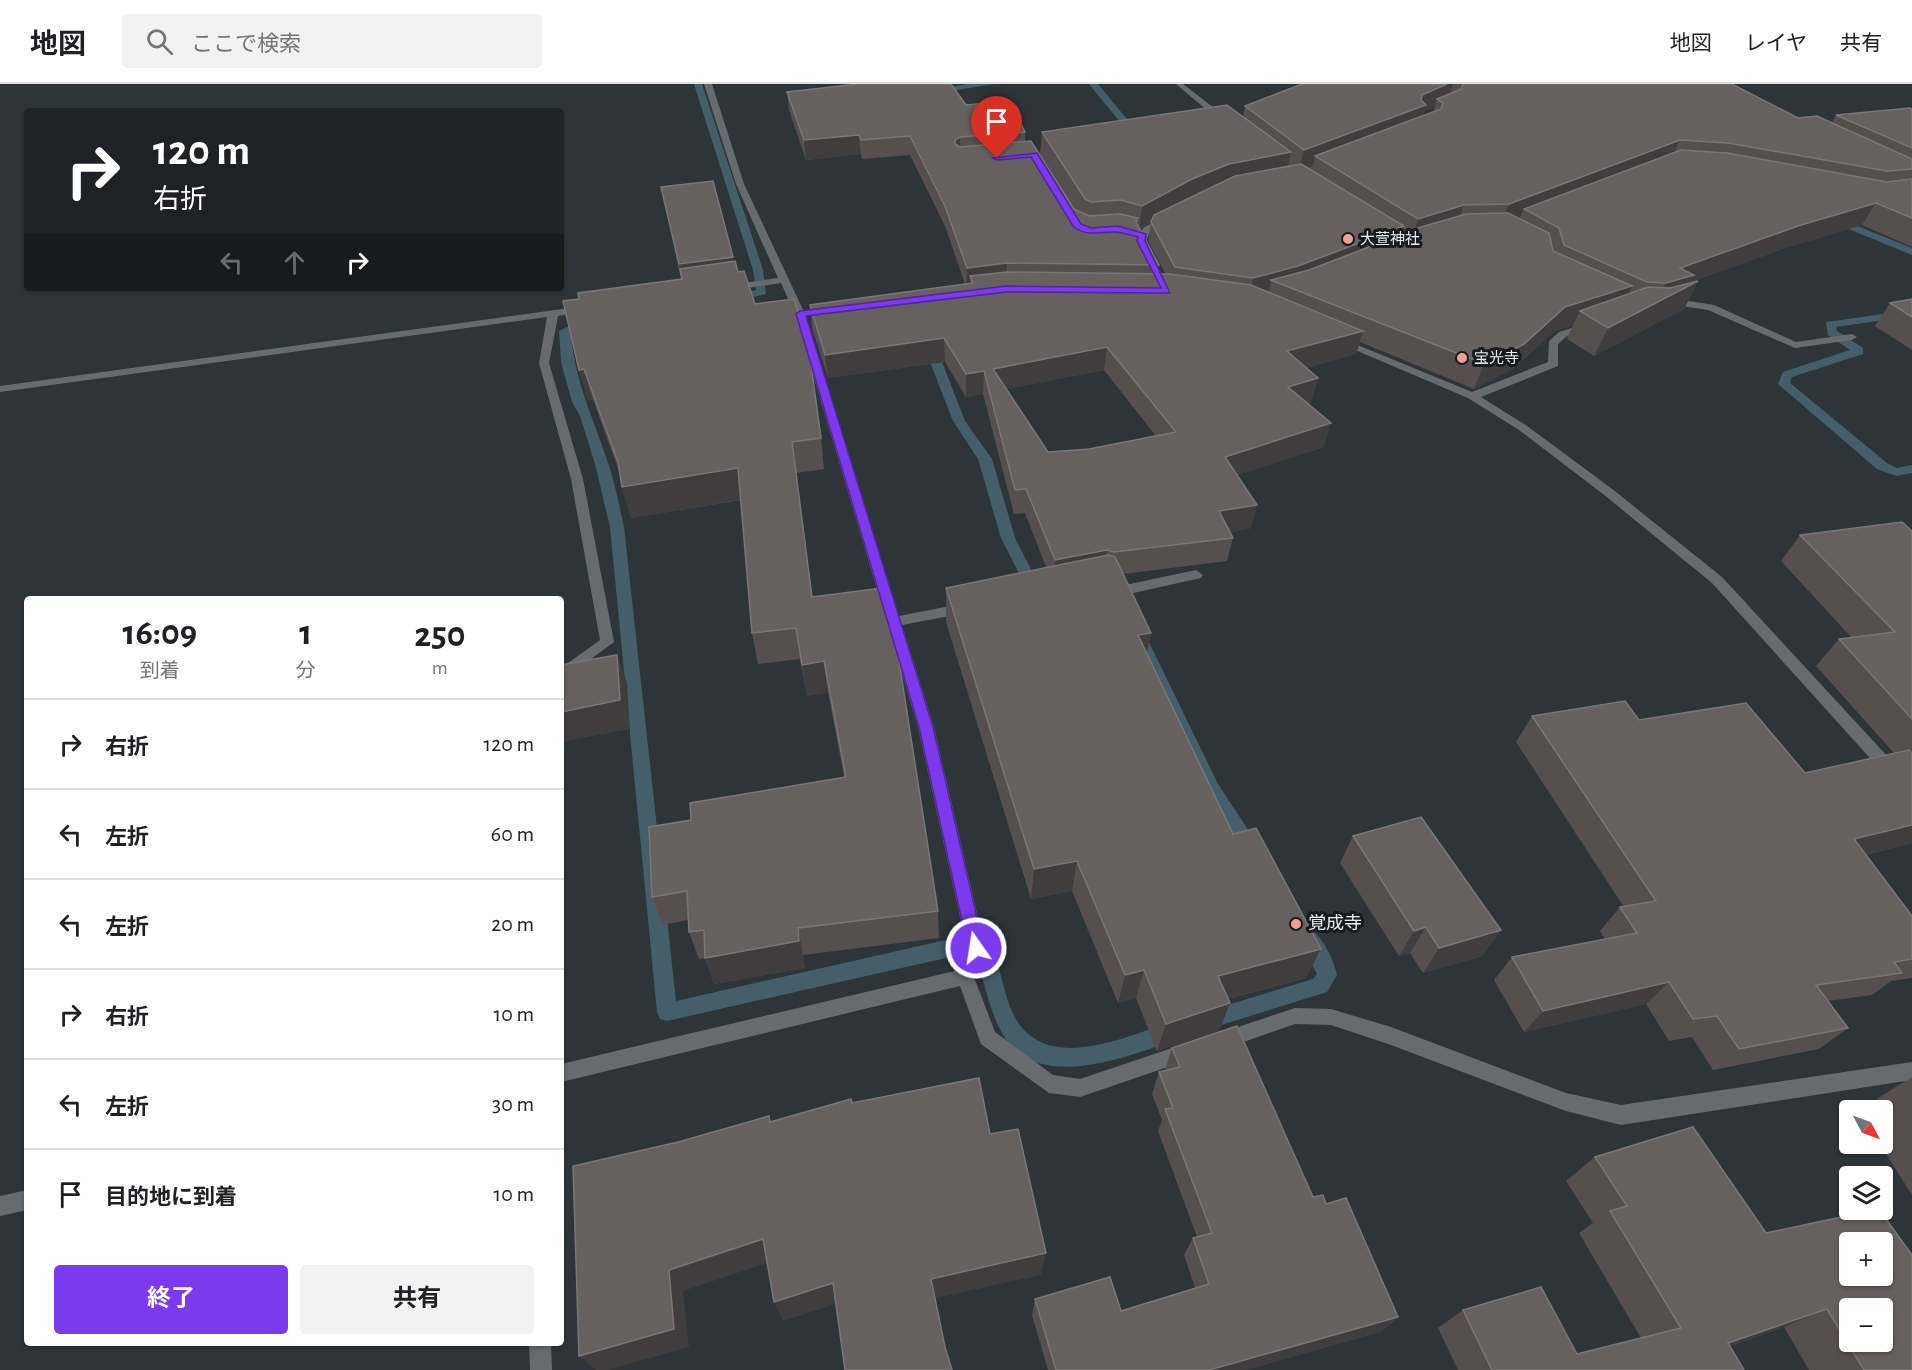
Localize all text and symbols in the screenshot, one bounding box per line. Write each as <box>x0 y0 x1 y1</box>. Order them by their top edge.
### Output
search box <box>122 14 542 68</box>
icon: search <box>143 25 176 58</box>
text: 地図 <box>30 31 86 59</box>
text: ここで検索 <box>191 33 301 55</box>
text: 地図 <box>1670 33 1712 54</box>
text: レイヤ <box>1745 33 1807 54</box>
text: 共有 <box>1840 33 1882 54</box>
pin <box>971 96 1022 158</box>
icon: arrive <box>980 105 1013 138</box>
text: 120 m <box>153 130 250 172</box>
icon: right <box>54 132 132 210</box>
text: 右折 <box>153 186 207 213</box>
place label: 大萱神社 <box>1360 231 1420 247</box>
marker: 大萱神社 <box>1341 232 1355 246</box>
icon: left <box>215 246 248 279</box>
icon: ahead <box>278 246 311 279</box>
icon: right <box>341 246 374 279</box>
place label: 宝光寺 <box>1474 350 1519 366</box>
marker: 宝光寺 <box>1455 351 1469 365</box>
text: 16:09 <box>122 615 197 651</box>
text: 1 <box>299 615 312 651</box>
text: 250 <box>414 617 465 653</box>
text: m <box>432 658 448 678</box>
text: 到着 <box>140 661 180 681</box>
text: 分 <box>296 661 316 681</box>
icon: right <box>54 728 87 761</box>
text: 120 m <box>484 733 534 755</box>
text: 右折 <box>105 736 149 758</box>
icon: left <box>54 818 87 851</box>
text: 60 m <box>491 823 534 845</box>
text: 左折 <box>105 826 149 848</box>
icon: left <box>54 908 87 941</box>
text: 20 m <box>491 913 534 935</box>
place label: 覚成寺 <box>1308 913 1362 933</box>
text: 左折 <box>105 916 149 938</box>
position arrow <box>944 916 1008 980</box>
marker: 覚成寺 <box>1289 917 1303 931</box>
icon: right <box>54 998 87 1031</box>
text: 10 m <box>494 1003 534 1025</box>
text: 右折 <box>105 1006 149 1028</box>
icon: left <box>54 1088 87 1121</box>
text: 30 m <box>492 1093 534 1115</box>
text: 左折 <box>105 1096 149 1118</box>
north arrow <box>1839 1100 1893 1154</box>
map controls <box>1839 1100 1893 1352</box>
button: layers <box>1839 1166 1893 1220</box>
icon: arrive <box>54 1178 87 1211</box>
text: 10 m <box>494 1183 534 1205</box>
text: 目的地に到着 <box>105 1186 237 1208</box>
button: + <box>1839 1232 1893 1286</box>
button: 終了 <box>54 1265 288 1334</box>
button: 共有 <box>300 1265 534 1334</box>
button: − <box>1839 1298 1893 1352</box>

